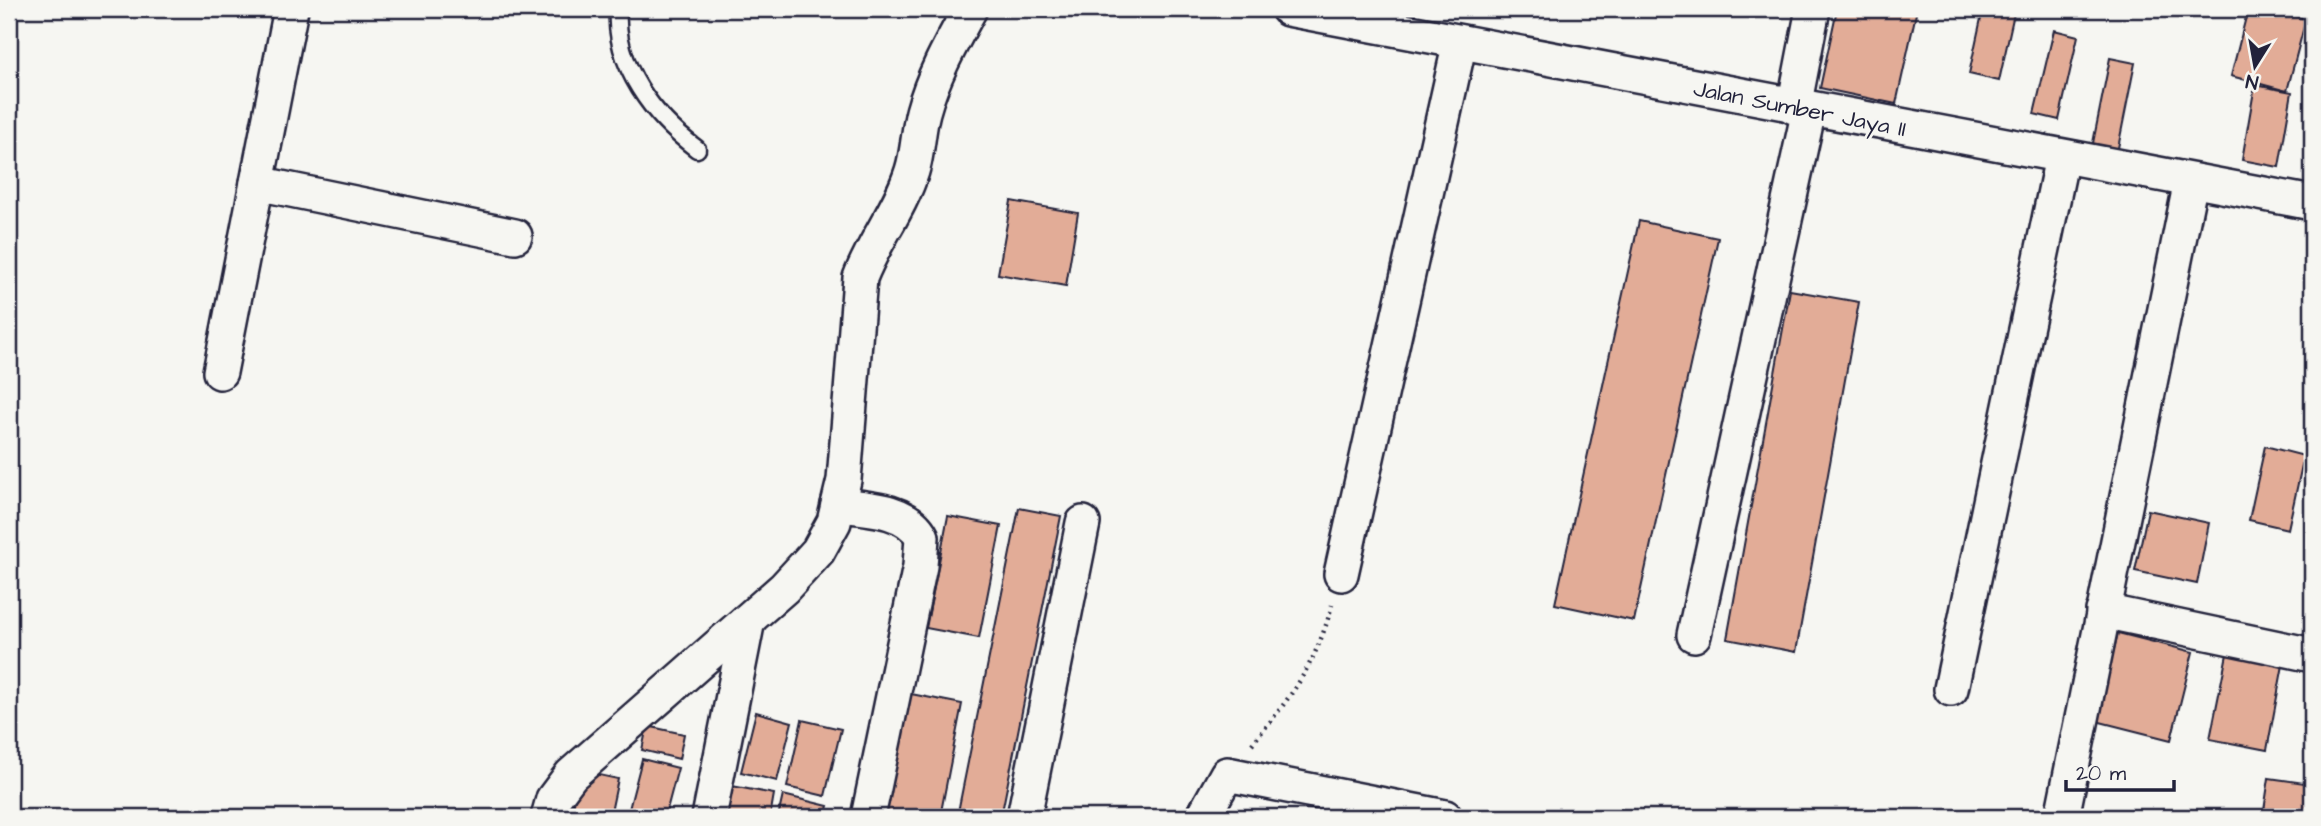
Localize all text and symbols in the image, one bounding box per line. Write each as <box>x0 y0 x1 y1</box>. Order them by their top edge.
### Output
north arrow <box>2220 32 2290 102</box>
text: N <box>2244 67 2260 96</box>
street label: Jalan Sumber Jaya II <box>1691 73 1909 146</box>
scale bar <box>2066 749 2174 793</box>
text: 20 m <box>2076 759 2127 788</box>

